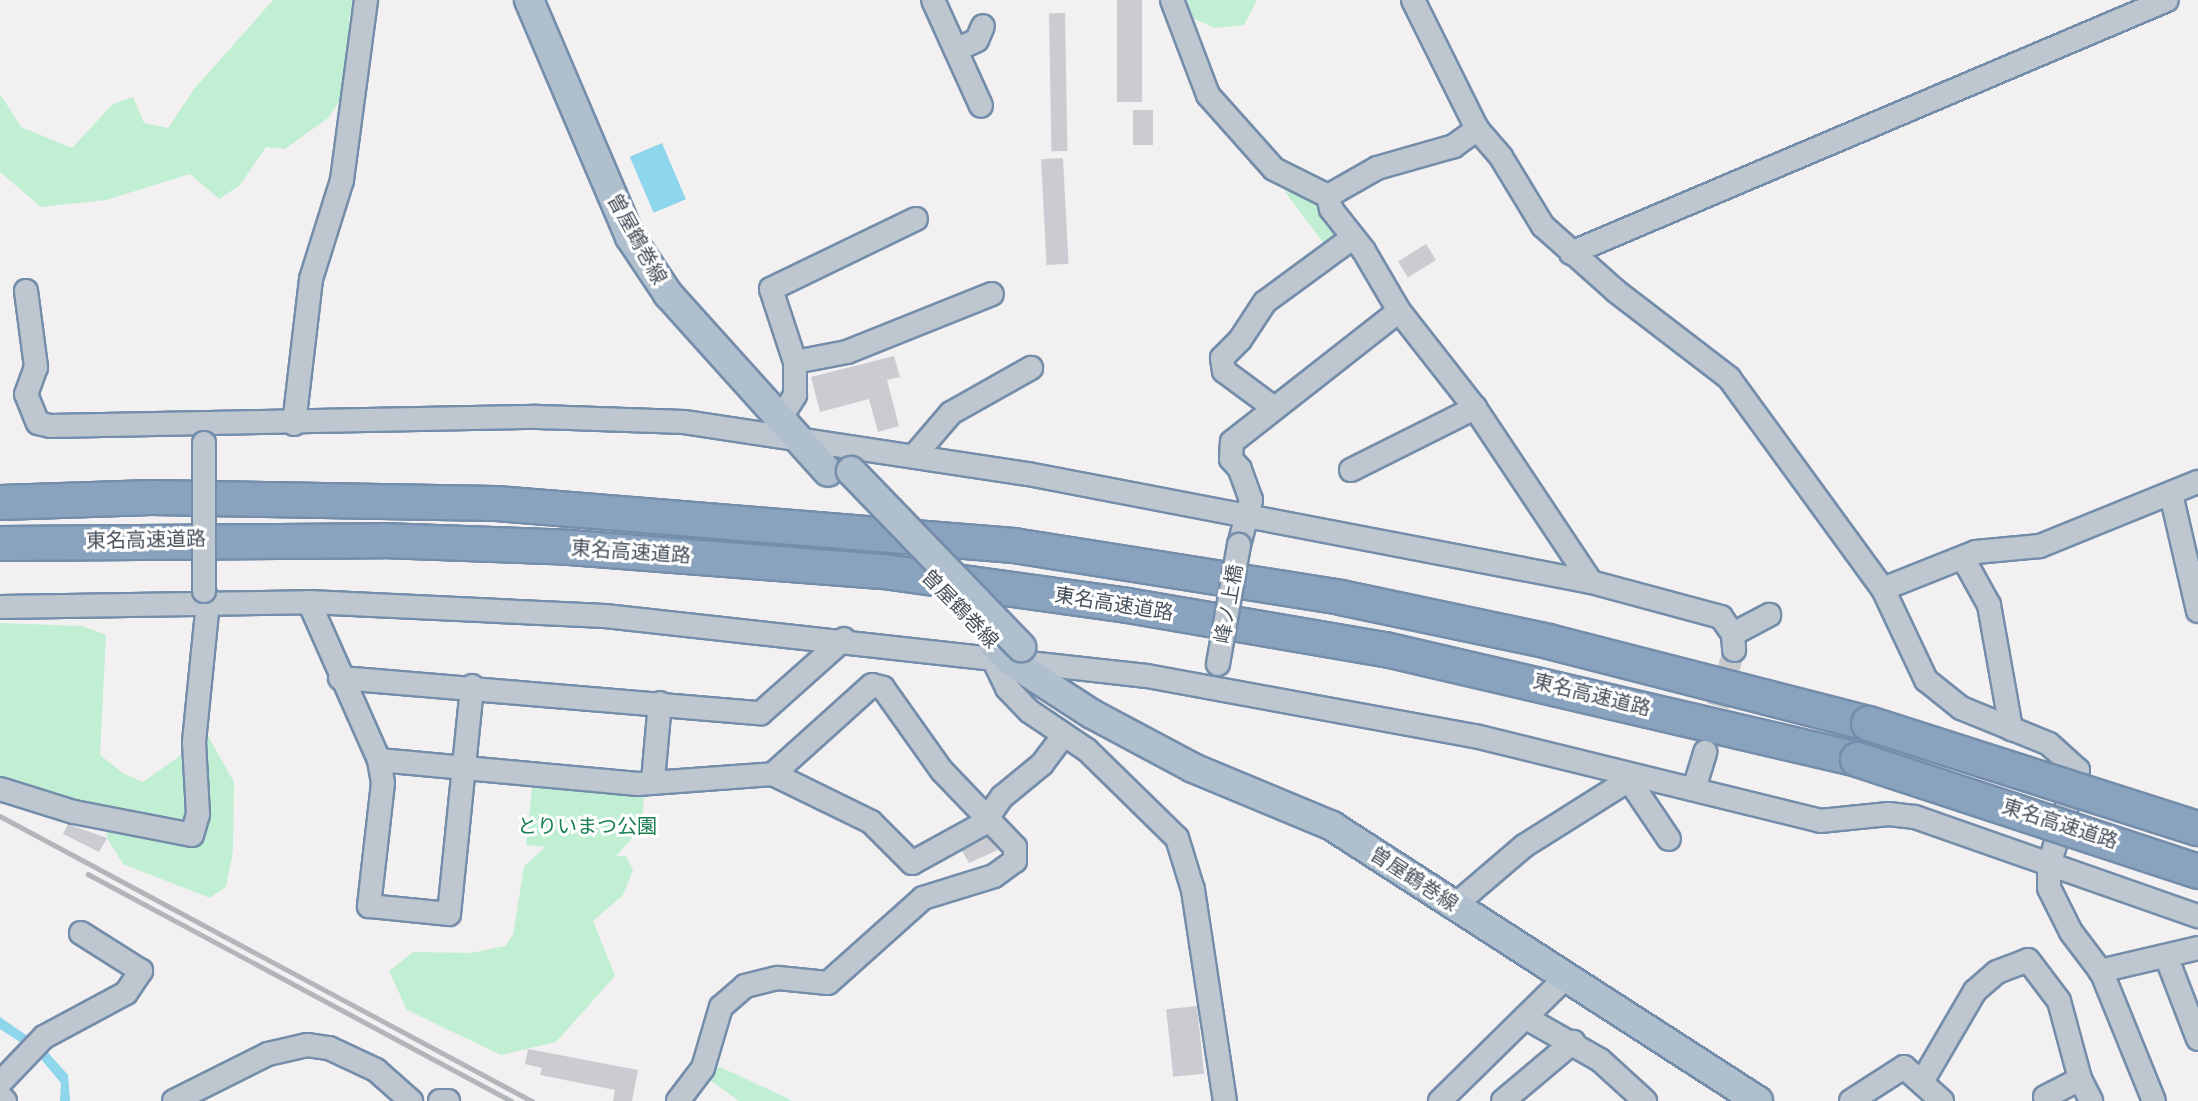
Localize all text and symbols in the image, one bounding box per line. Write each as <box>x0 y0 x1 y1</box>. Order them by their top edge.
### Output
street label: 曽屋鶴巻線 <box>602 189 672 289</box>
street label: 東名高速道路 <box>86 527 206 553</box>
street label: 東名高速道路 <box>570 536 692 568</box>
street label: 峰ノ上橋 <box>1210 563 1248 645</box>
street label: 曽屋鶴巻線 <box>917 565 1003 653</box>
street label: 東名高速道路 <box>1053 583 1175 625</box>
street label: 東名高速道路 <box>1531 669 1653 721</box>
street label: 東名高速道路 <box>1999 794 2121 854</box>
park label: とりいまつ公園 <box>517 814 657 838</box>
street label: 曽屋鶴巻線 <box>1366 842 1462 916</box>

